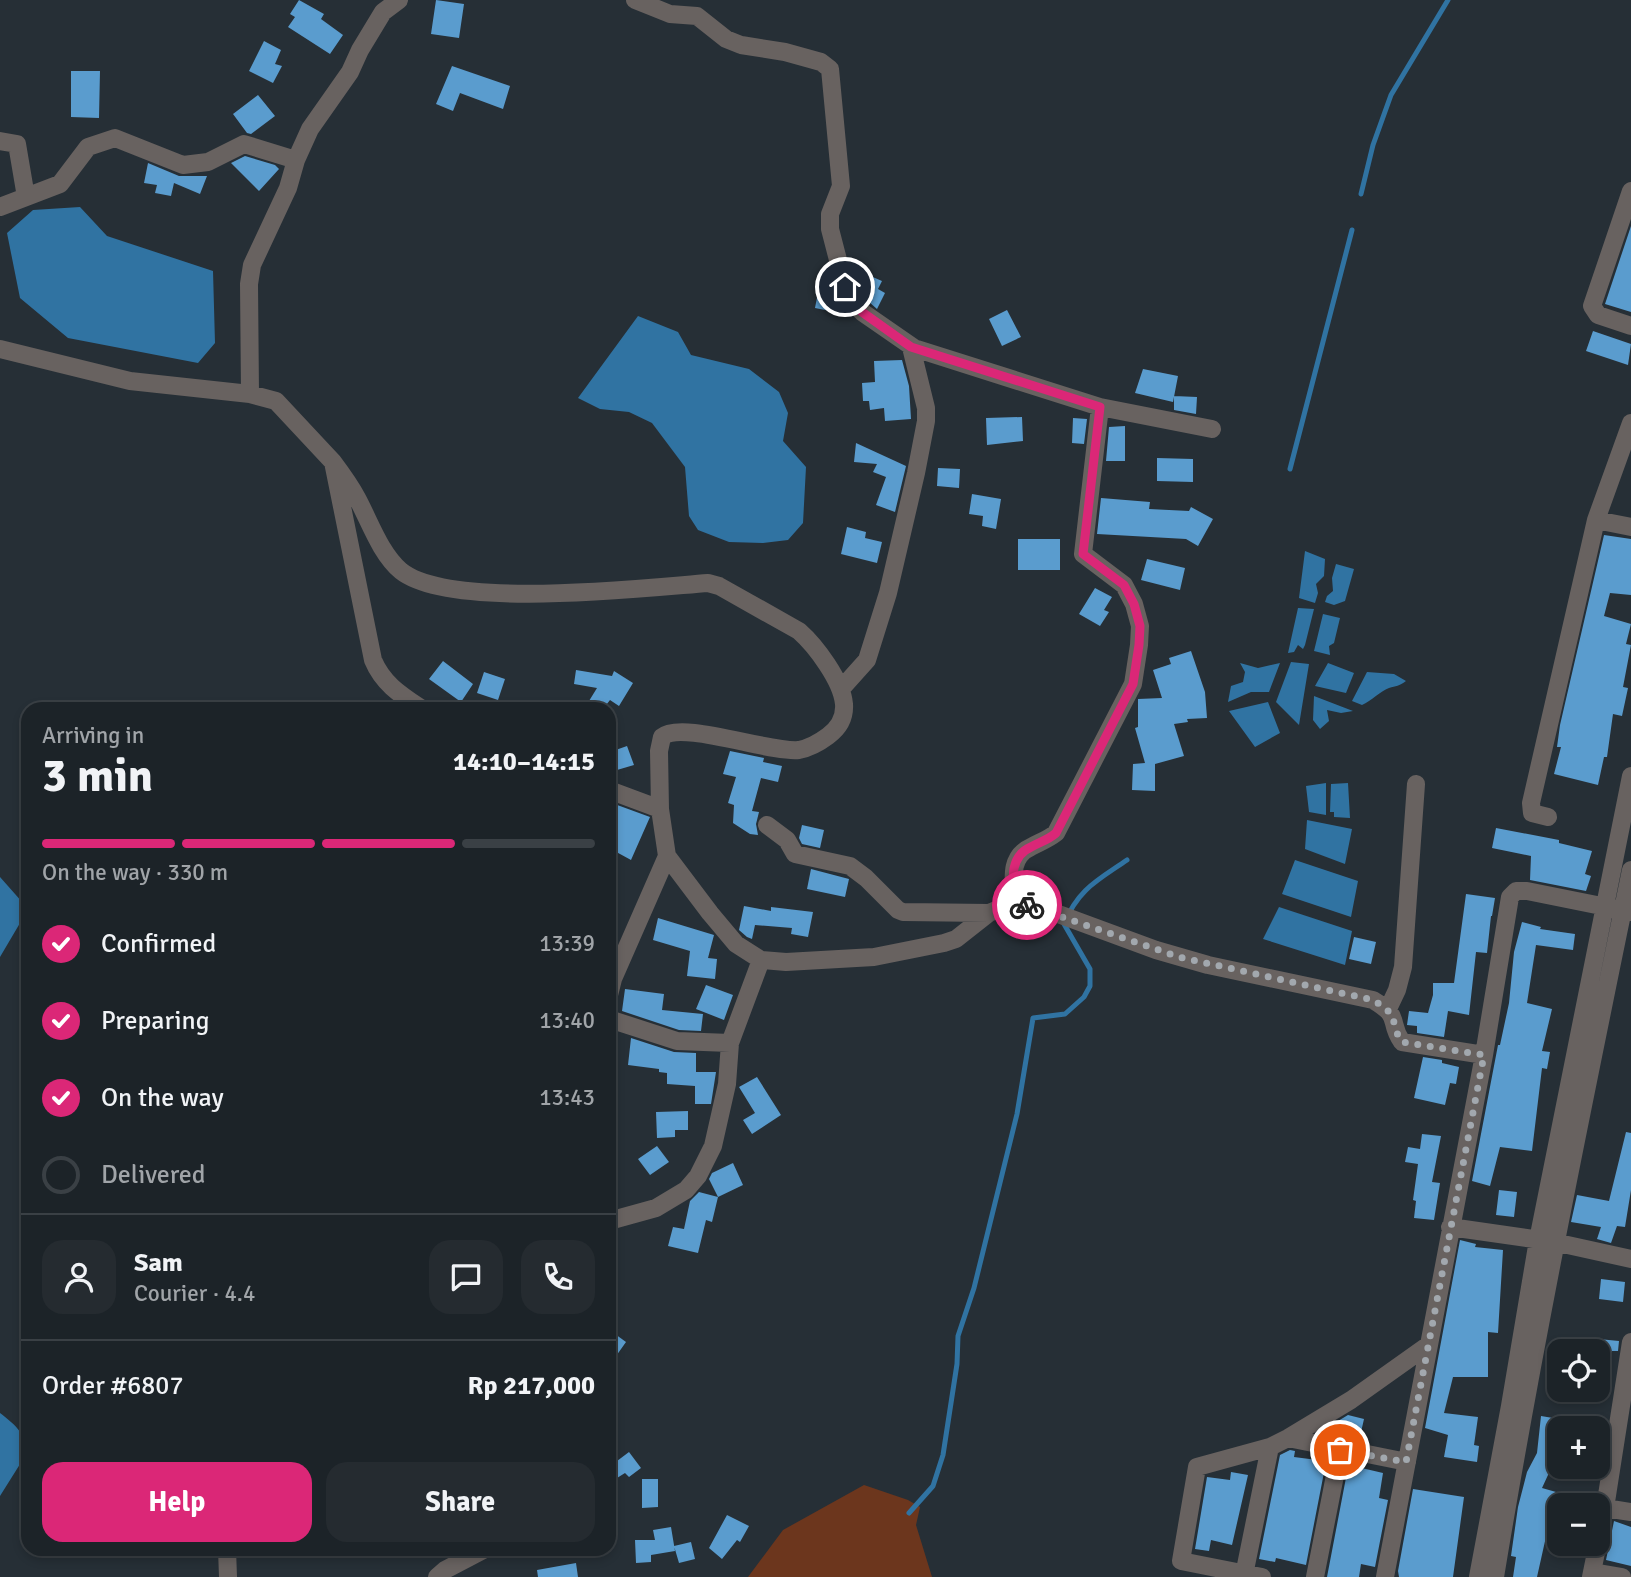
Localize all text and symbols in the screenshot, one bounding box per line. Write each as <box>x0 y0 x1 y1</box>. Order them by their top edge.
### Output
pin <box>815 257 875 317</box>
icon: home <box>826 268 864 306</box>
text: Arriving in <box>42 721 144 750</box>
text: 14:10–14:15 <box>453 746 595 778</box>
text: 3 min <box>42 748 153 804</box>
text: On the way · 330 m <box>42 858 228 887</box>
courier <box>992 870 1062 940</box>
icon: bike <box>1008 886 1046 924</box>
icon: check <box>42 925 80 963</box>
text: Confirmed <box>101 928 216 960</box>
text: 13:39 <box>539 929 595 958</box>
icon: check <box>42 1002 80 1040</box>
text: Preparing <box>101 1005 209 1037</box>
text: 13:40 <box>539 1006 595 1035</box>
icon: check <box>42 1079 80 1117</box>
text: On the way <box>101 1082 224 1114</box>
text: 13:43 <box>539 1083 595 1112</box>
text: Delivered <box>101 1159 206 1191</box>
button: person <box>42 1240 116 1314</box>
button: chat <box>429 1240 503 1314</box>
button: phone <box>521 1240 595 1314</box>
text: Sam <box>134 1247 183 1279</box>
text: Courier · 4.4 <box>134 1279 255 1308</box>
map controls <box>1547 1339 1610 1556</box>
button: locate <box>1547 1339 1610 1402</box>
text: Order #6807 <box>42 1370 183 1402</box>
text: Rp 217,000 <box>467 1370 595 1402</box>
button: + <box>1547 1416 1610 1479</box>
pin <box>1310 1420 1370 1480</box>
icon: bag <box>1321 1431 1359 1469</box>
button: Help <box>42 1462 312 1542</box>
button: Share <box>326 1462 595 1542</box>
button: − <box>1547 1493 1610 1556</box>

